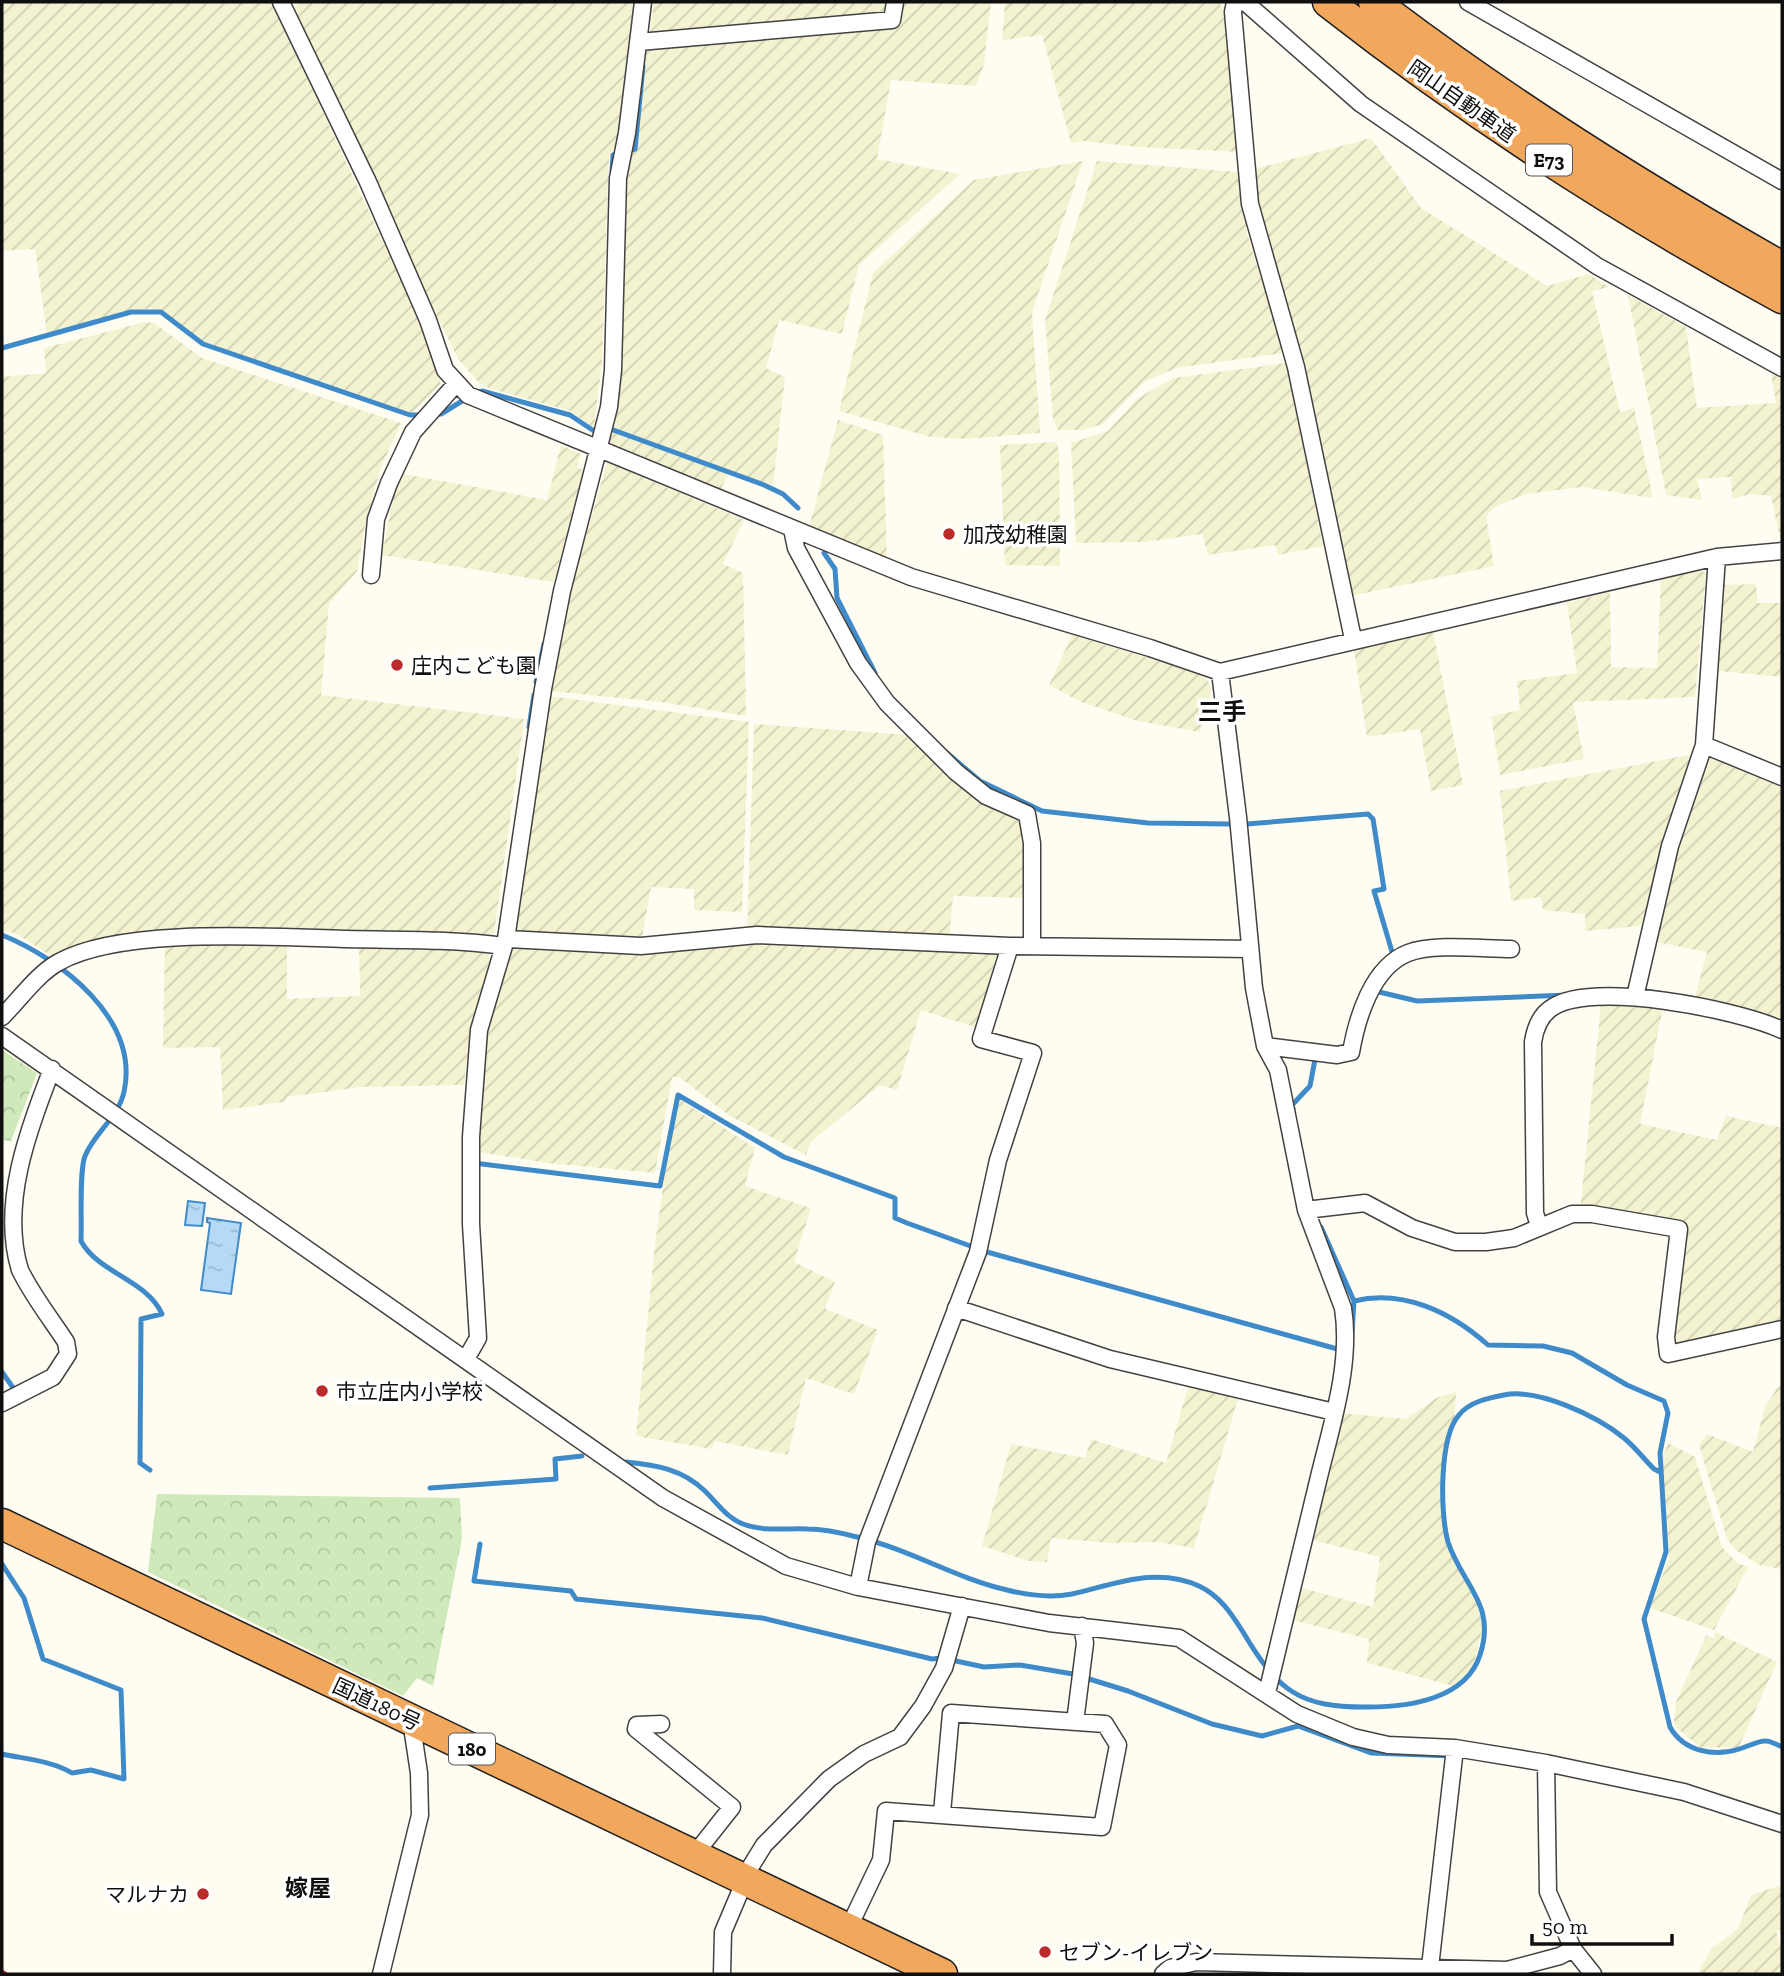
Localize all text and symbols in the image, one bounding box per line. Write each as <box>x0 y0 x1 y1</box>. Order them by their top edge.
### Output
street label: 岡山自動車道 <box>1403 55 1521 147</box>
road number: E73 <box>1526 144 1572 176</box>
place label: 加茂幼稚園 <box>963 522 1068 547</box>
marker: 加茂幼稚園 <box>941 526 957 542</box>
place label: 庄内こども園 <box>411 653 537 678</box>
marker: 庄内こども園 <box>389 657 405 673</box>
district label: 三手 <box>1198 697 1246 726</box>
place label: 市立庄内小学校 <box>336 1379 483 1404</box>
marker: 市立庄内小学校 <box>314 1383 330 1399</box>
street label: 国道180号 <box>329 1673 425 1735</box>
road number: 180 <box>449 1734 495 1764</box>
district label: 嫁屋 <box>285 1874 331 1902</box>
place label: マルナカ <box>105 1882 189 1907</box>
marker: マルナカ <box>195 1886 211 1902</box>
scale bar <box>1532 1902 1672 1946</box>
text: 50 m <box>1542 1914 1588 1939</box>
place label: セブン-イレブン <box>1059 1940 1213 1965</box>
marker: セブン-イレブン <box>1037 1944 1053 1960</box>

